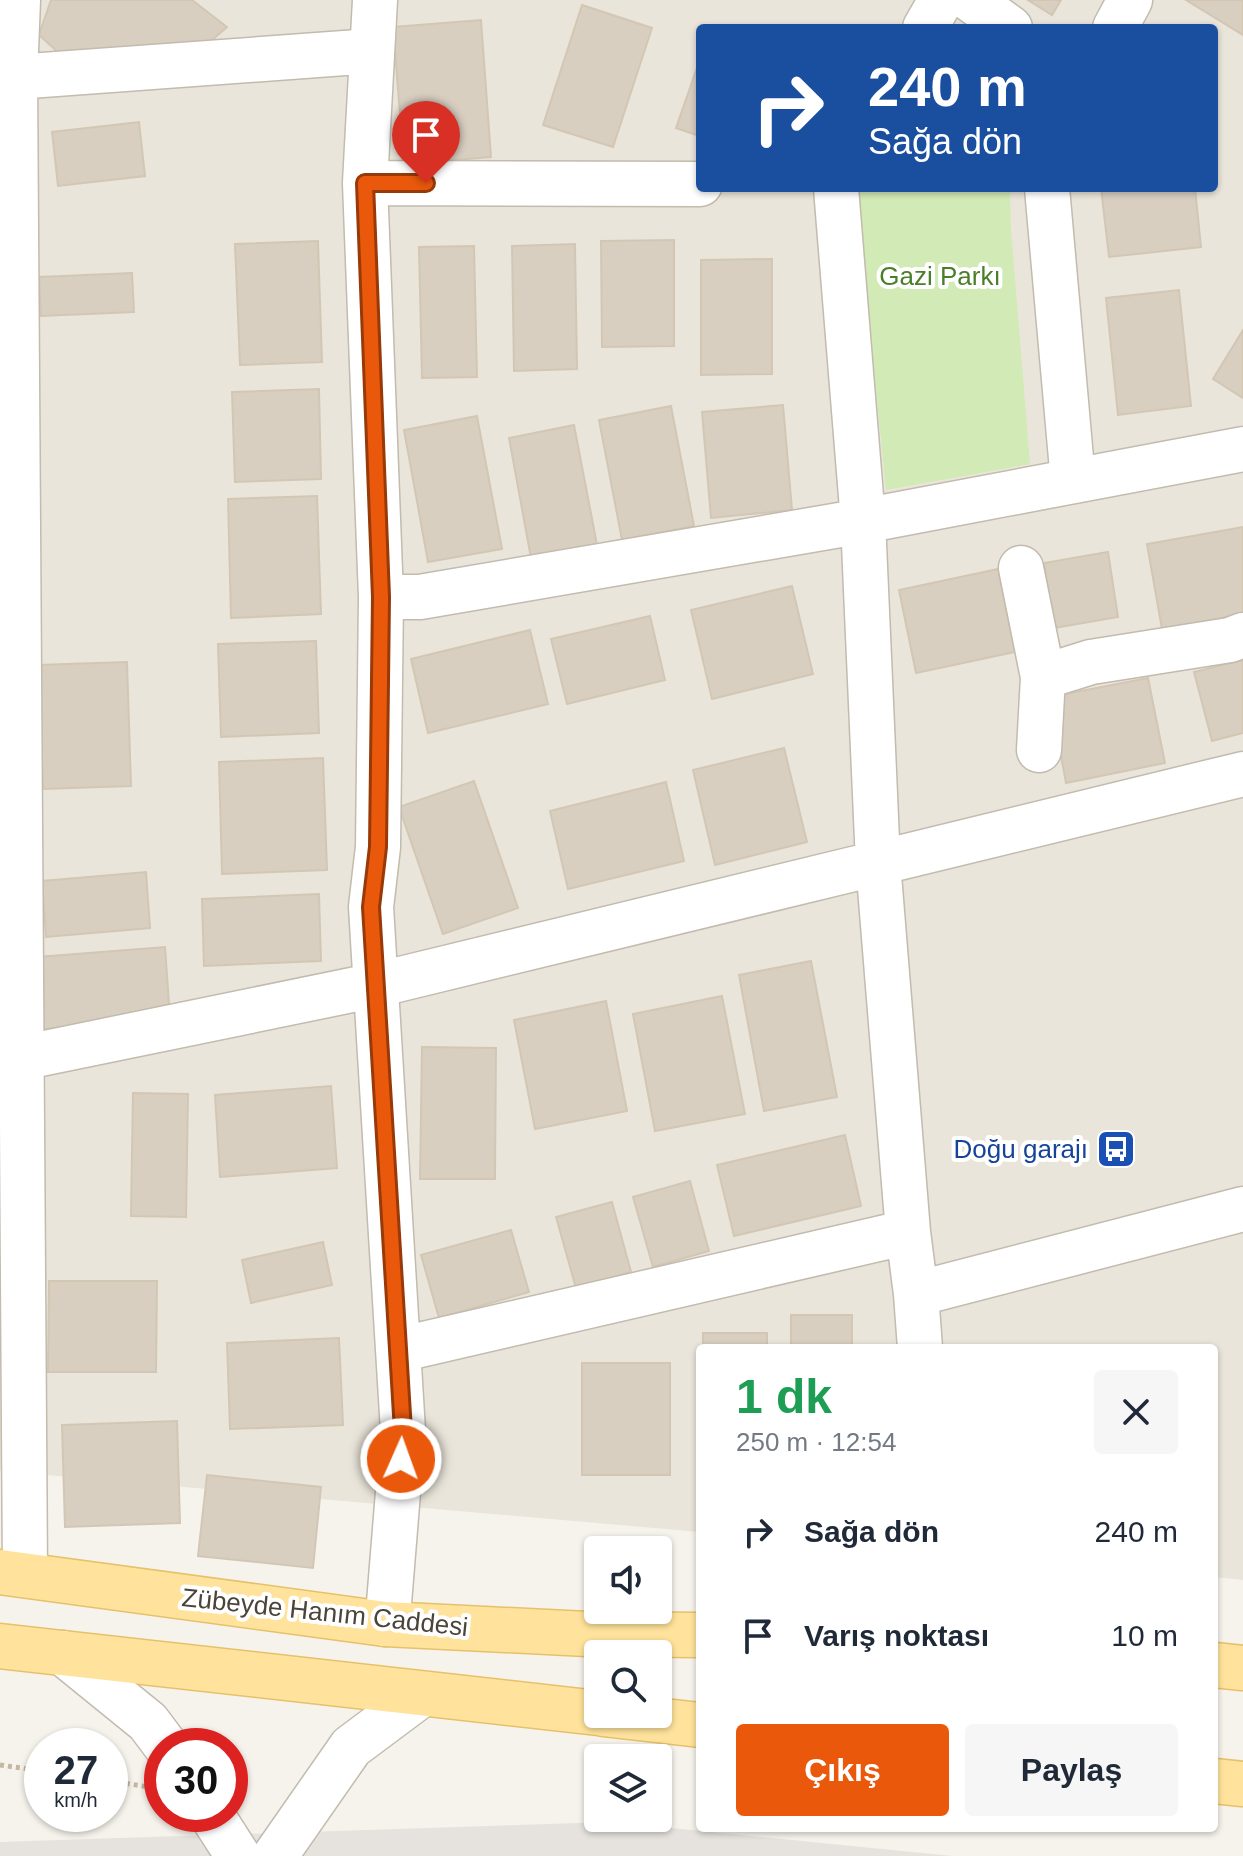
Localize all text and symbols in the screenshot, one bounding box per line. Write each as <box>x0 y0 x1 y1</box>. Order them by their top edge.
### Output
text: 240 m <box>868 55 1027 118</box>
icon: right <box>736 56 840 160</box>
pin <box>392 101 460 183</box>
icon: arrive <box>404 113 448 157</box>
text: Sağa dön <box>868 121 1022 162</box>
park label: Gazi Parkı <box>879 261 1001 291</box>
bus stop icon: Doğu garajı <box>1095 1128 1137 1170</box>
place label: Doğu garajı <box>954 1134 1088 1164</box>
text: 1 dk <box>736 1370 832 1423</box>
button: close <box>1094 1370 1178 1454</box>
position arrow <box>359 1417 443 1501</box>
text: 250 m · 12:54 <box>736 1427 896 1457</box>
icon: right <box>736 1510 780 1554</box>
text: Sağa dön <box>804 1515 939 1548</box>
text: 240 m <box>1095 1515 1178 1548</box>
map controls <box>584 1536 672 1832</box>
button: sound <box>584 1536 672 1624</box>
street label: Zübeyde Hanım Caddesi <box>180 1582 470 1642</box>
icon: arrive <box>736 1614 780 1658</box>
text: Varış noktası <box>804 1619 989 1652</box>
text: 10 m <box>1111 1619 1178 1652</box>
button: search <box>584 1640 672 1728</box>
button: Çıkış <box>736 1724 949 1816</box>
button: Paylaş <box>965 1724 1178 1816</box>
speed limit sign: 30 <box>144 1728 248 1832</box>
button: layers <box>584 1744 672 1832</box>
text: 27 <box>54 1748 98 1792</box>
text: km/h <box>54 1789 98 1811</box>

